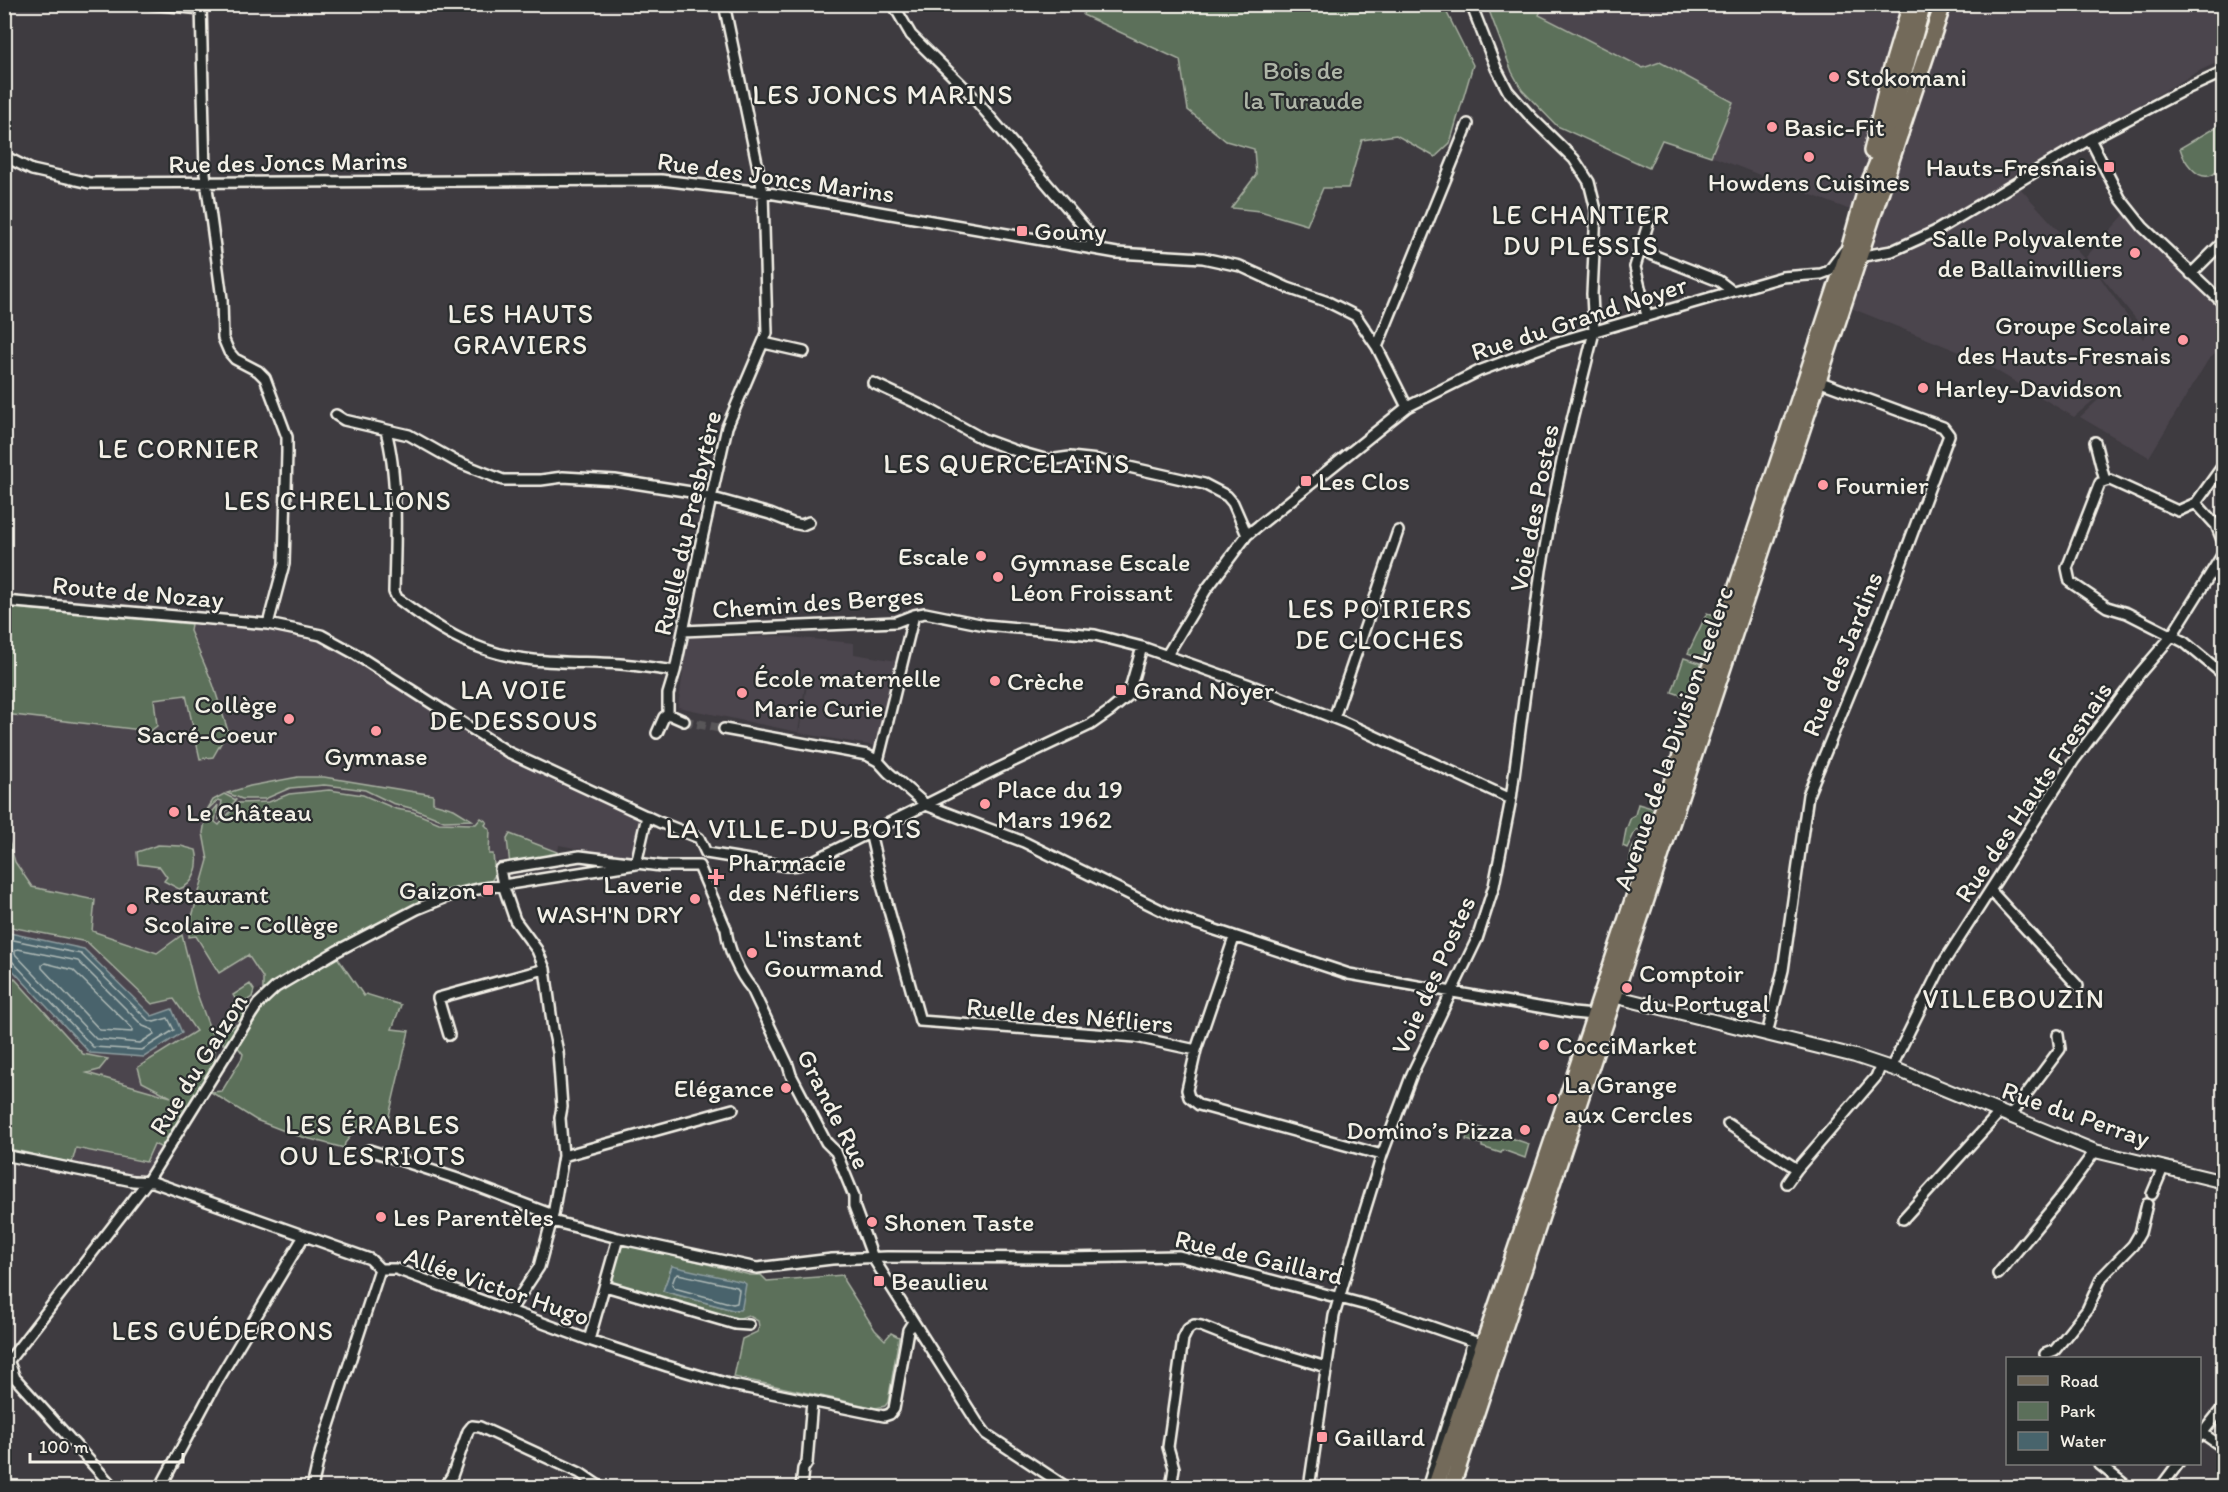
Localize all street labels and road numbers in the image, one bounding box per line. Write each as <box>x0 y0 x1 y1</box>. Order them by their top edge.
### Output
street label: Rue des Joncs Marins <box>168 144 408 180</box>
street label: Rue des Joncs Marins <box>655 144 897 210</box>
street label: Rue du Grand Noyer <box>1467 268 1692 368</box>
street label: Ruelle du Presbytère <box>646 408 728 638</box>
street label: Voie des Postes <box>1502 421 1566 595</box>
street label: Rue des Jardins <box>1794 567 1890 741</box>
street label: Route de Nozay <box>51 569 225 615</box>
street label: Chemin des Berges <box>711 579 925 625</box>
street label: Avenue de la Division Leclerc <box>1606 582 1740 894</box>
street label: Rue des Hauts Fresnais <box>1947 675 2119 909</box>
street label: Voie des Postes <box>1384 891 1482 1059</box>
street label: Rue du Gaizon <box>142 987 254 1141</box>
street label: Ruelle des Néfliers <box>965 990 1175 1040</box>
street label: Grande Rue <box>790 1044 878 1174</box>
street label: Rue du Perray <box>1998 1074 2154 1154</box>
street label: Rue de Gaillard <box>1172 1222 1346 1292</box>
street label: Allée Victor Hugo <box>400 1239 594 1333</box>

